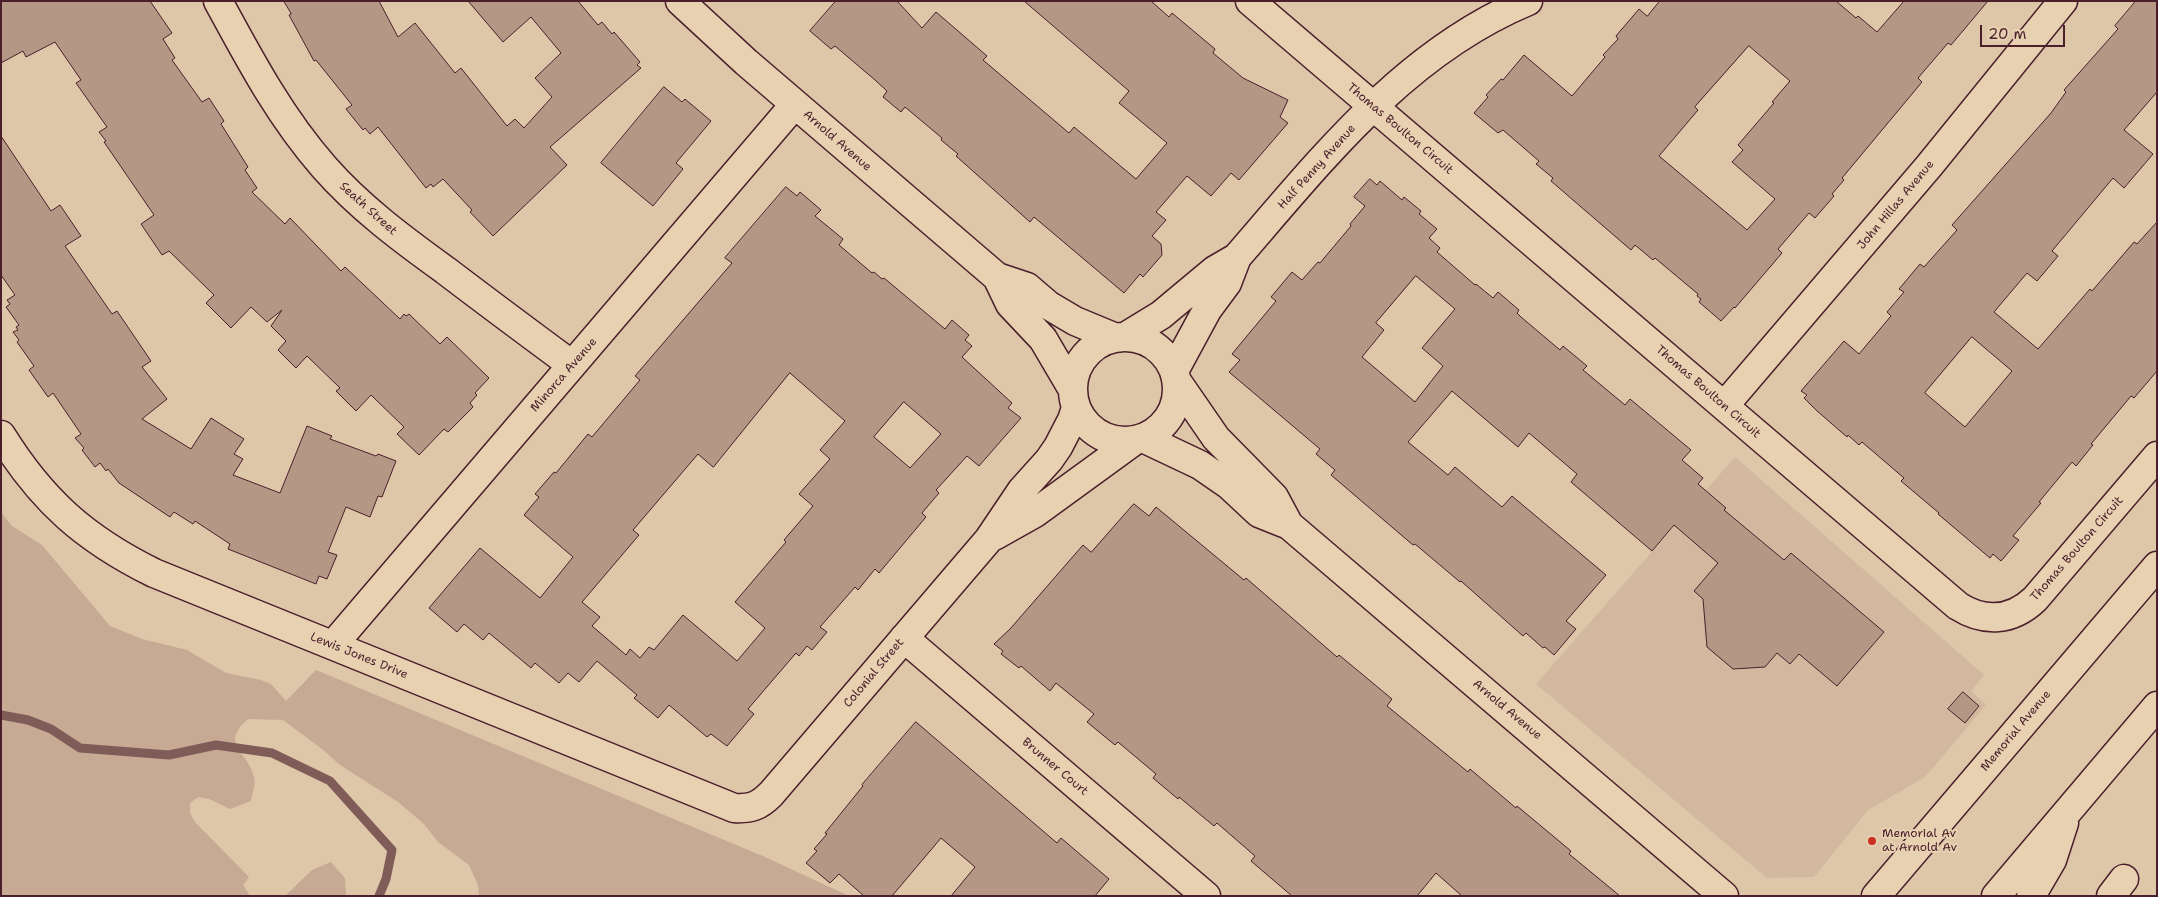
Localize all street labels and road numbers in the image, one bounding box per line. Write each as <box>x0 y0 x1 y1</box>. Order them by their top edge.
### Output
street label: Thomas Boulton Circuit <box>1344 80 1456 178</box>
street label: Arnold Avenue <box>800 107 874 175</box>
street label: Half Penny Avenue <box>1275 122 1359 212</box>
street label: John Hillas Avenue <box>1855 157 1937 253</box>
street label: Seath Street <box>336 179 400 239</box>
street label: Minorca Avenue <box>528 335 600 415</box>
street label: Thomas Boulton Circuit <box>1653 343 1763 441</box>
street label: Thomas Boulton Circuit <box>2028 494 2126 604</box>
street label: Lewis Jones Drive <box>308 630 410 682</box>
street label: Colonial Street <box>841 635 907 711</box>
street label: Arnold Avenue <box>1470 677 1544 743</box>
street label: Memorial Avenue <box>1978 688 2054 774</box>
street label: Brunner Court <box>1019 735 1091 799</box>

